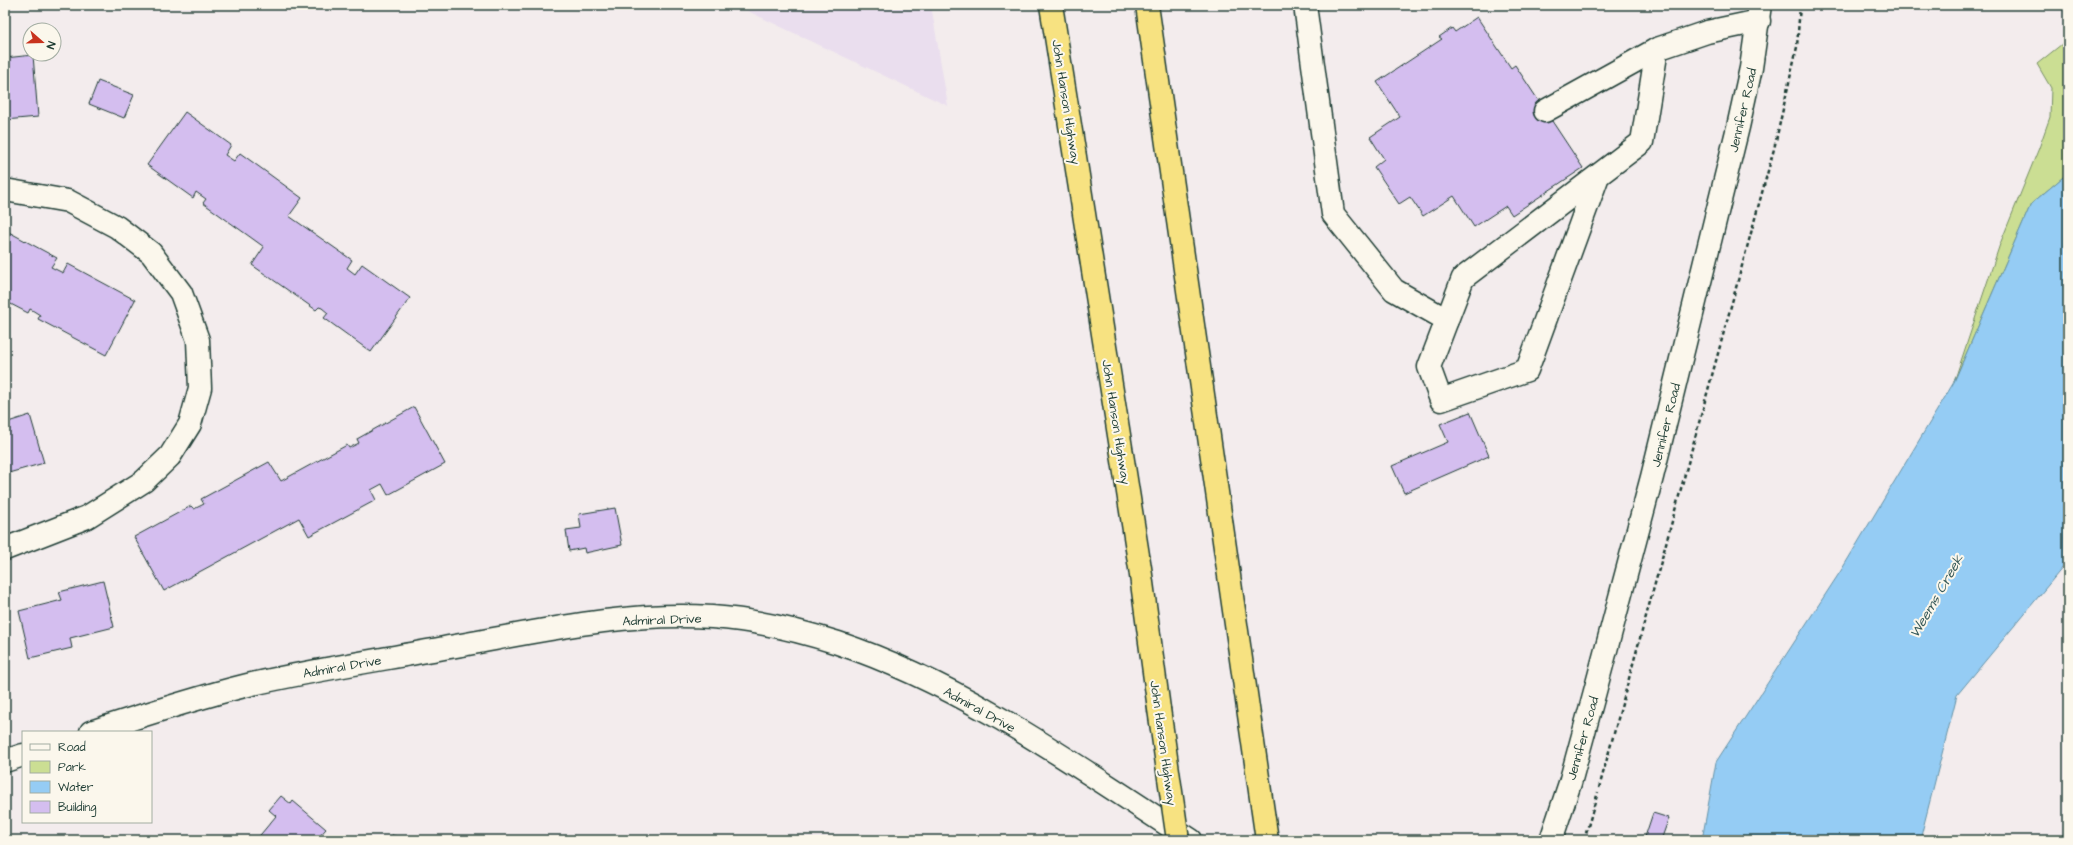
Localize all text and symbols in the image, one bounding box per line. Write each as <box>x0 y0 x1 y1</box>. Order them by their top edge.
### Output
north arrow <box>22 22 62 62</box>
street label: John Hanson Highway <box>1046 38 1085 166</box>
text: N <box>43 39 59 51</box>
street label: Jennifer Road <box>1725 66 1761 154</box>
street label: John Hanson Highway <box>1096 358 1135 486</box>
street label: Jennifer Road <box>1647 381 1685 469</box>
water label: Weems Creek <box>1905 551 1969 642</box>
street label: Admiral Drive <box>622 610 702 630</box>
street label: Admiral Drive <box>301 651 383 683</box>
street label: John Hanson Highway <box>1144 679 1181 807</box>
street label: Admiral Drive <box>940 683 1019 737</box>
street label: Jennifer Road <box>1562 694 1604 782</box>
legend <box>22 731 152 823</box>
text: Road <box>58 739 86 756</box>
text: Park <box>58 759 86 776</box>
text: Water <box>58 779 94 796</box>
text: Building <box>58 799 96 817</box>

